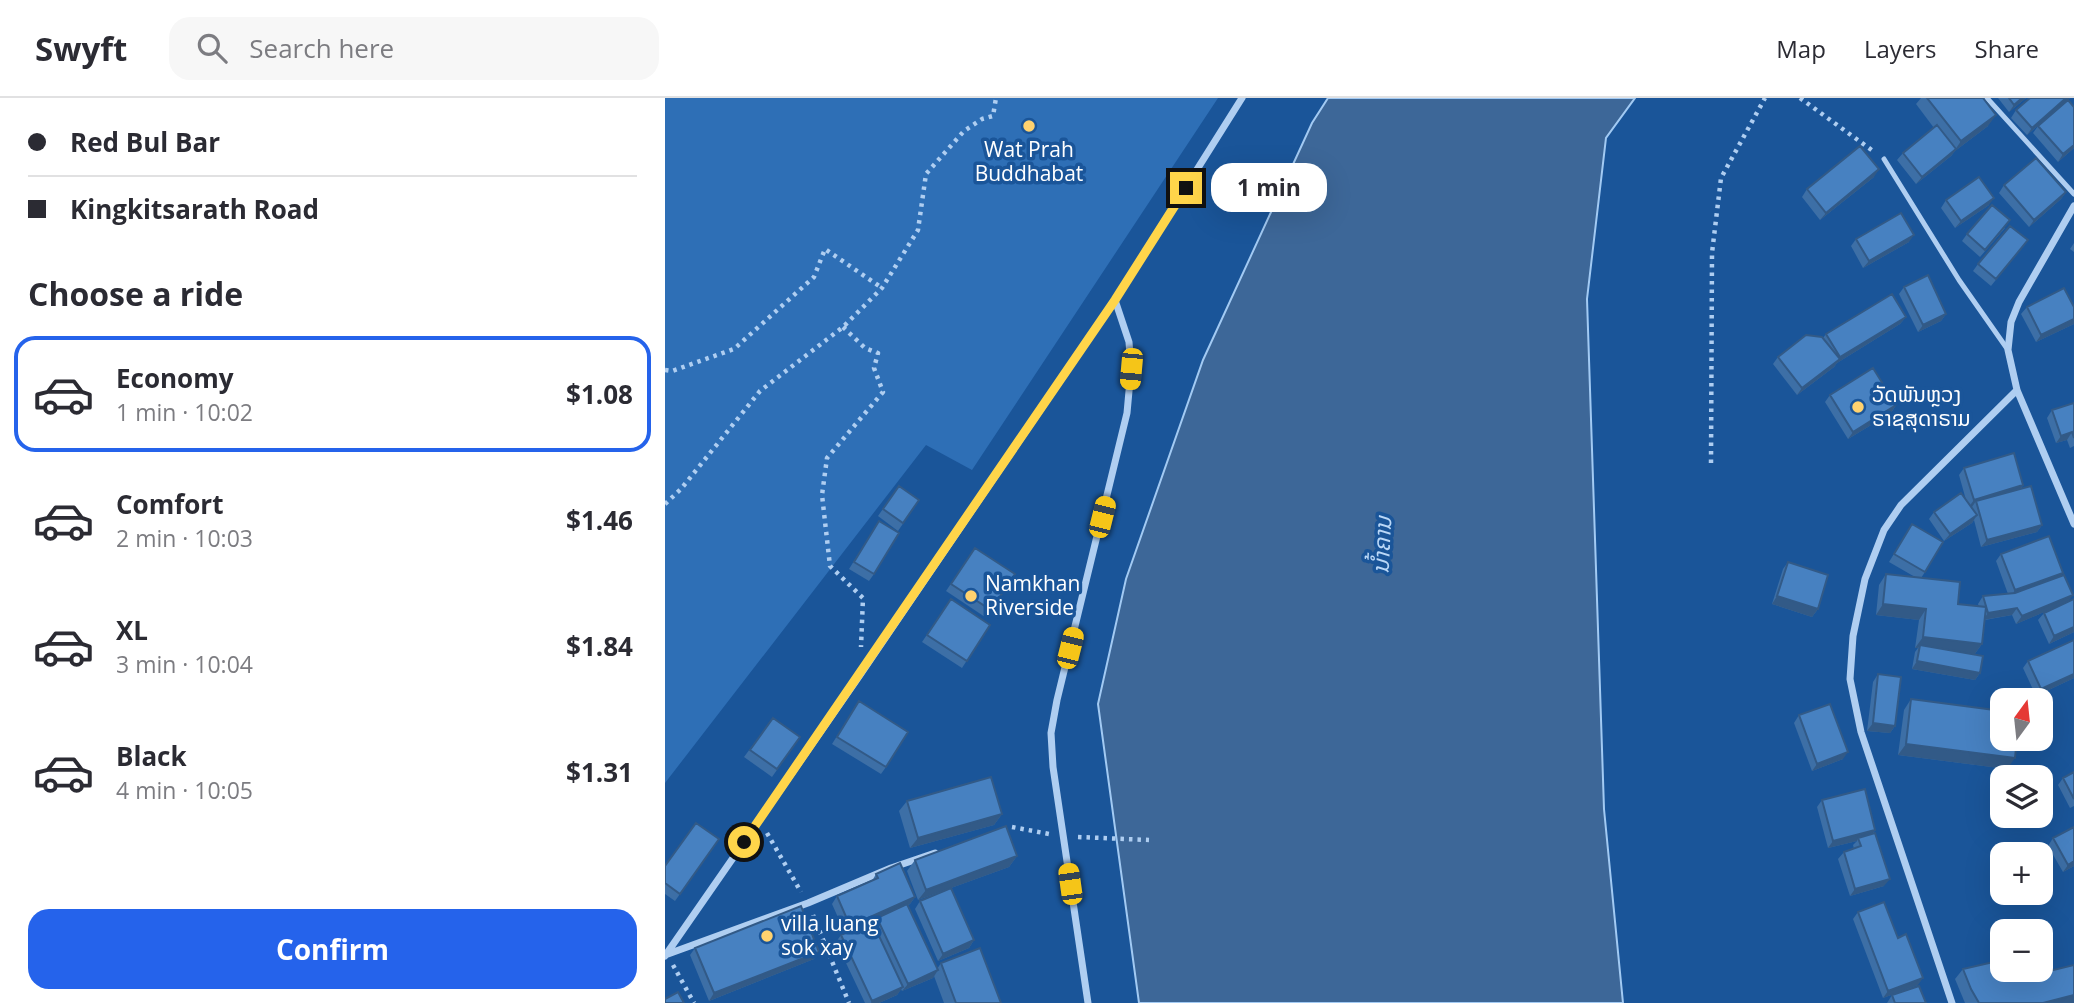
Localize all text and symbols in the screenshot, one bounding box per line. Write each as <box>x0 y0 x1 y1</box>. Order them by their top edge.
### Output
search box <box>169 17 659 80</box>
text: Swyft <box>35 26 127 71</box>
icon: search <box>193 29 231 67</box>
text: Search here <box>249 30 394 66</box>
text: Map <box>1776 32 1826 65</box>
text: Layers <box>1864 32 1937 65</box>
text: Share <box>1975 32 2039 65</box>
marker: Wat Prah Buddhabat <box>1021 118 1037 134</box>
text: Red Bul Bar <box>70 124 220 160</box>
place label: Wat Prah Buddhabat <box>975 135 1083 187</box>
callout: 1 min <box>1211 164 1326 212</box>
text: 1 min <box>1237 171 1301 203</box>
route end <box>1170 172 1202 204</box>
text: Kingkitsarath Road <box>70 191 319 227</box>
text: Choose a ride <box>28 272 243 315</box>
car <box>1119 347 1144 391</box>
text: Economy <box>116 360 234 396</box>
icon: car <box>32 363 95 426</box>
text: $1.08 <box>566 376 633 412</box>
place label: ວັດພັນຫຼວງ ຣາຊສຸດາຣາມ <box>1872 380 1971 433</box>
text: 1 min · 10:02 <box>116 396 253 428</box>
marker: ວັດພັນຫຼວງ ຣາຊສຸດາຣາມ <box>1850 399 1866 415</box>
text: Comfort <box>116 486 223 522</box>
icon: car <box>32 489 95 552</box>
car <box>1087 494 1118 540</box>
text: $1.46 <box>566 502 633 538</box>
water label: ນ້ຳຄານ <box>1364 514 1399 574</box>
text: 2 min · 10:03 <box>116 522 253 554</box>
place label: Namkhan Riverside <box>985 569 1080 621</box>
marker: Namkhan Riverside <box>963 588 979 604</box>
text: XL <box>116 612 148 648</box>
icon: car <box>32 615 95 678</box>
car <box>1055 625 1086 671</box>
text: $1.84 <box>566 628 633 664</box>
text: 3 min · 10:04 <box>116 648 253 680</box>
north arrow <box>1990 688 2053 751</box>
map controls <box>1990 688 2053 982</box>
text: Black <box>116 738 187 774</box>
icon: car <box>32 741 95 804</box>
text: $1.31 <box>566 754 633 790</box>
button: layers <box>1990 765 2053 828</box>
text: 4 min · 10:05 <box>116 774 253 806</box>
route start <box>728 826 760 858</box>
button: + <box>1990 842 2053 905</box>
car <box>1057 862 1084 906</box>
button: Confirm <box>28 909 637 989</box>
place label: villa luang sok xay <box>781 909 879 961</box>
button: − <box>1990 919 2053 982</box>
marker: villa luang sok xay <box>759 928 775 944</box>

